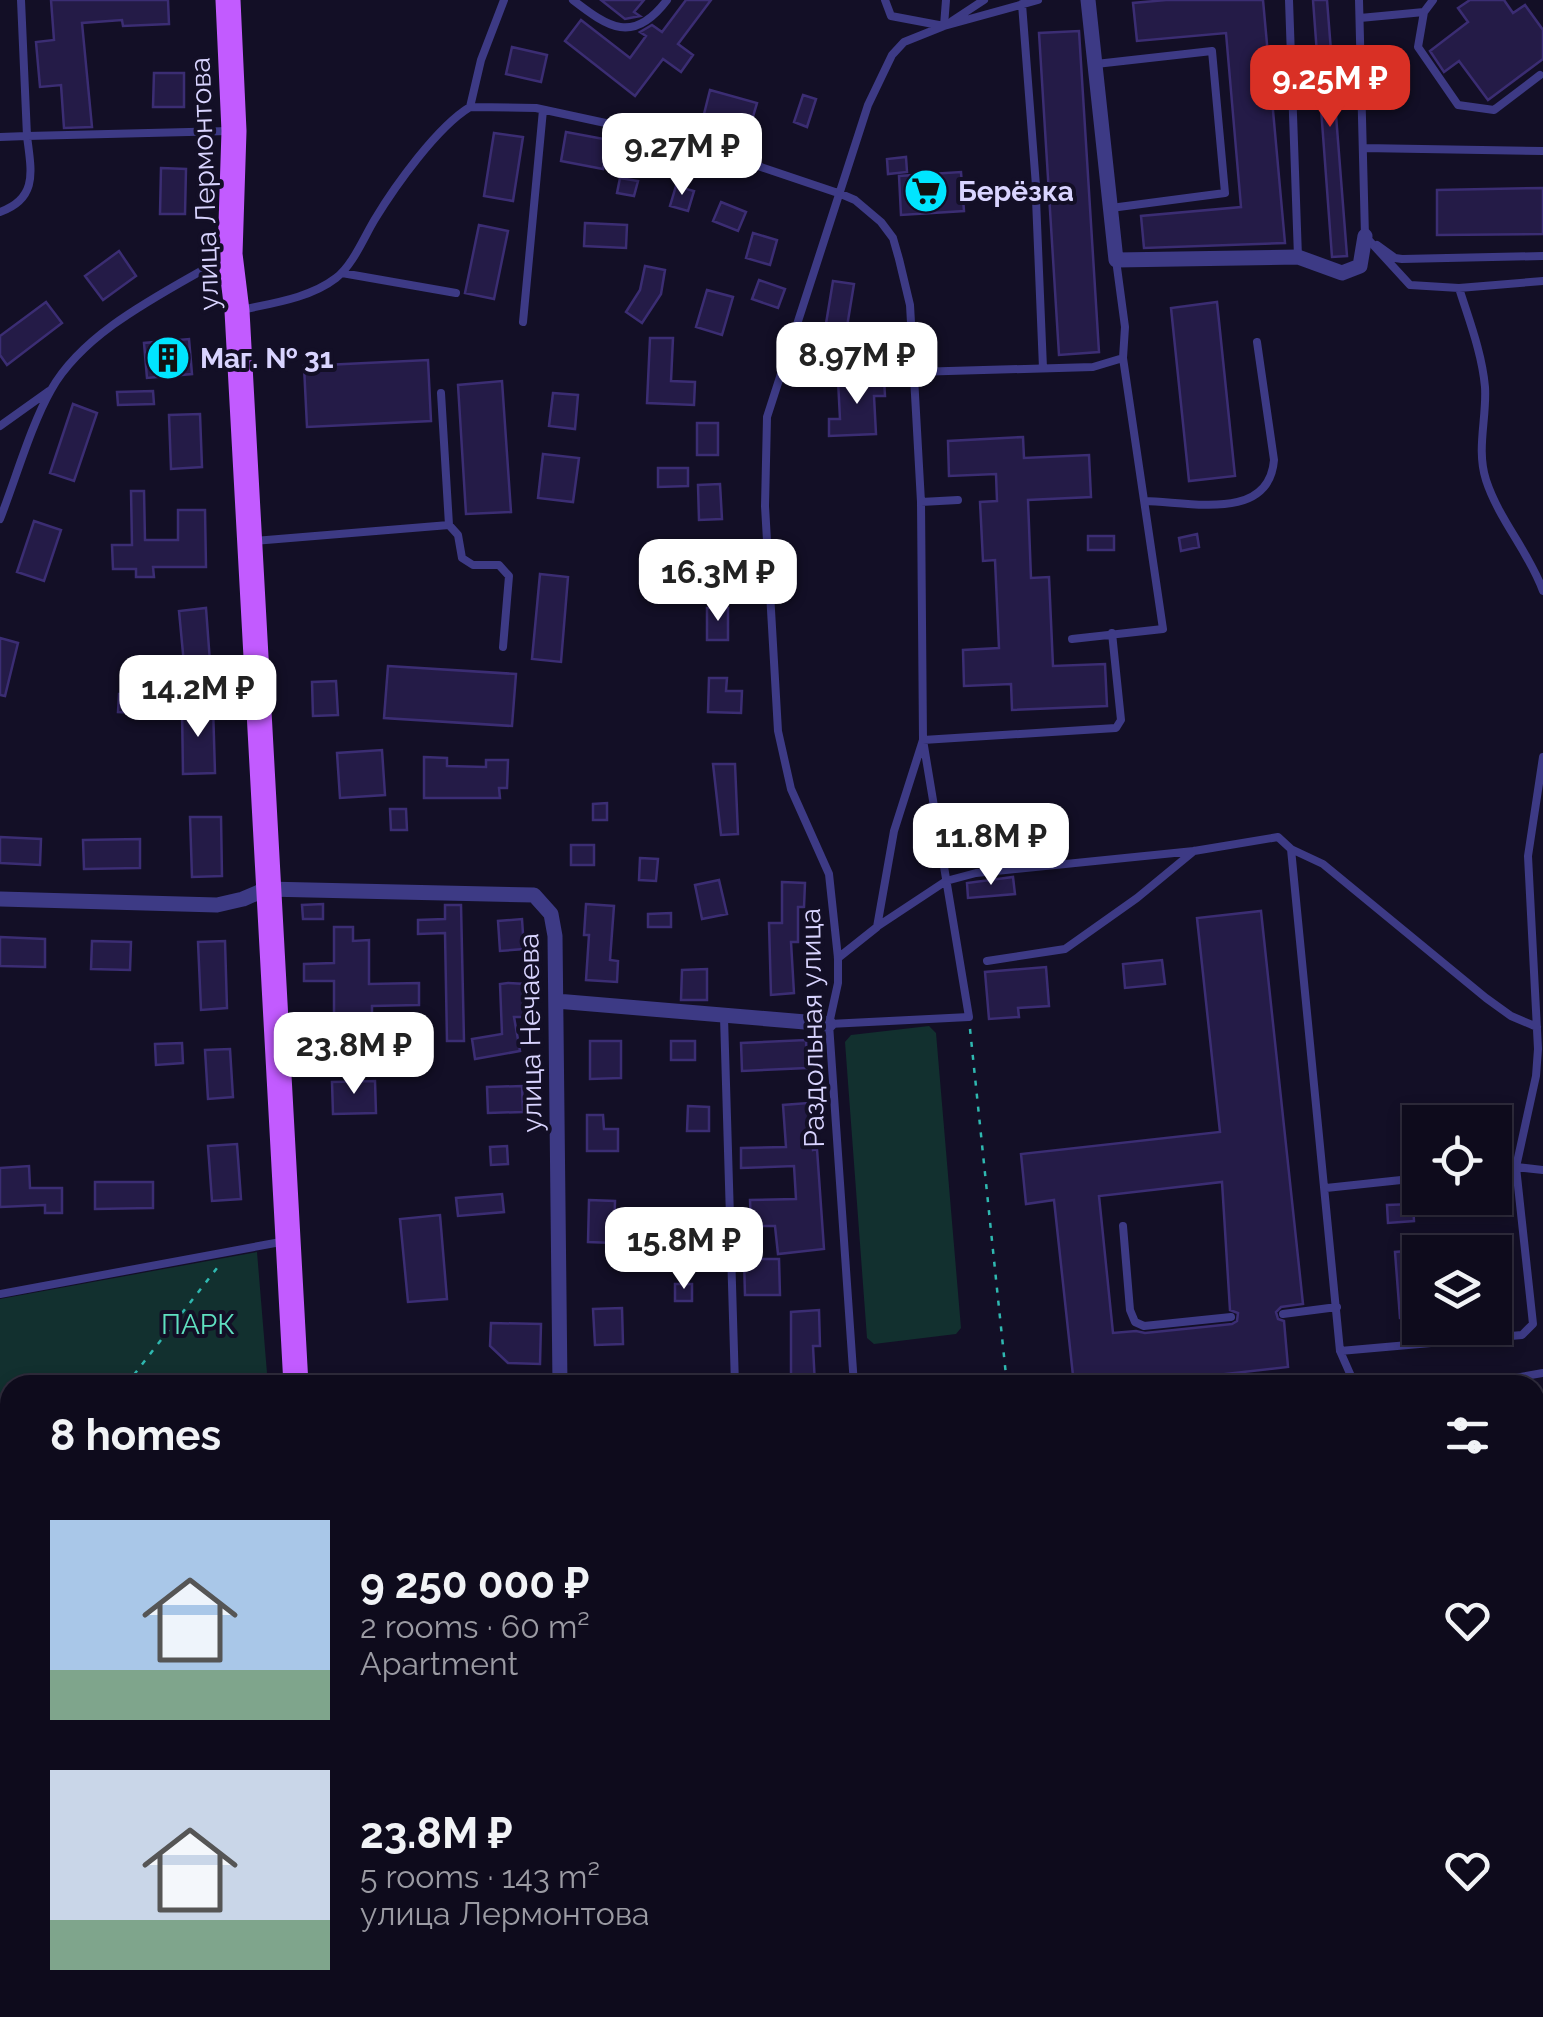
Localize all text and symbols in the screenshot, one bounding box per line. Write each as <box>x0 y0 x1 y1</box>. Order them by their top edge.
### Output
pin: 9.25M ₽ <box>1238 45 1422 130</box>
street label: улица Лермонтова <box>184 57 225 311</box>
text: 9.25M ₽ <box>1272 59 1388 96</box>
pin: 9.27M ₽ <box>590 113 774 198</box>
text: 9.27M ₽ <box>624 127 740 164</box>
supermarket icon: Берёзка <box>903 168 949 214</box>
place label: Берёзка <box>958 175 1074 208</box>
pin: 8.97M ₽ <box>765 322 949 407</box>
building icon: Маг. № 31 <box>145 335 191 381</box>
text: 8.97M ₽ <box>798 336 916 373</box>
place label: Маг. № 31 <box>200 342 334 375</box>
pin: 16.3M ₽ <box>626 539 810 624</box>
text: 16.3M ₽ <box>661 553 775 590</box>
pin: 14.2M ₽ <box>106 655 290 740</box>
text: 14.2M ₽ <box>141 669 255 706</box>
pin: 11.8M ₽ <box>899 803 1083 888</box>
text: 11.8M ₽ <box>935 817 1047 854</box>
street label: Раздольная улица <box>794 908 831 1148</box>
street label: улица Нечаева <box>512 933 549 1133</box>
pin: 23.8M ₽ <box>262 1012 446 1097</box>
text: 23.8M ₽ <box>296 1026 412 1063</box>
map controls <box>1402 1105 1512 1345</box>
button: locate <box>1402 1105 1512 1215</box>
pin: 15.8M ₽ <box>592 1207 776 1292</box>
text: 15.8M ₽ <box>627 1221 741 1258</box>
button: layers <box>1402 1235 1512 1345</box>
park label: ПАРК <box>161 1308 235 1341</box>
icon: filters <box>1440 1408 1495 1463</box>
text: 8 homes <box>50 1411 221 1460</box>
text: 9 250 000 ₽ <box>360 1559 590 1608</box>
icon: home <box>130 1560 250 1680</box>
icon: heart <box>1440 1593 1495 1648</box>
text: 2 rooms · 60 m² <box>360 1608 590 1645</box>
text: Apartment <box>360 1645 518 1682</box>
text: 23.8M ₽ <box>360 1809 513 1858</box>
icon: home <box>130 1810 250 1930</box>
icon: heart <box>1440 1843 1495 1898</box>
text: 5 rooms · 143 m² <box>360 1858 600 1895</box>
text: улица Лермонтова <box>360 1895 649 1932</box>

